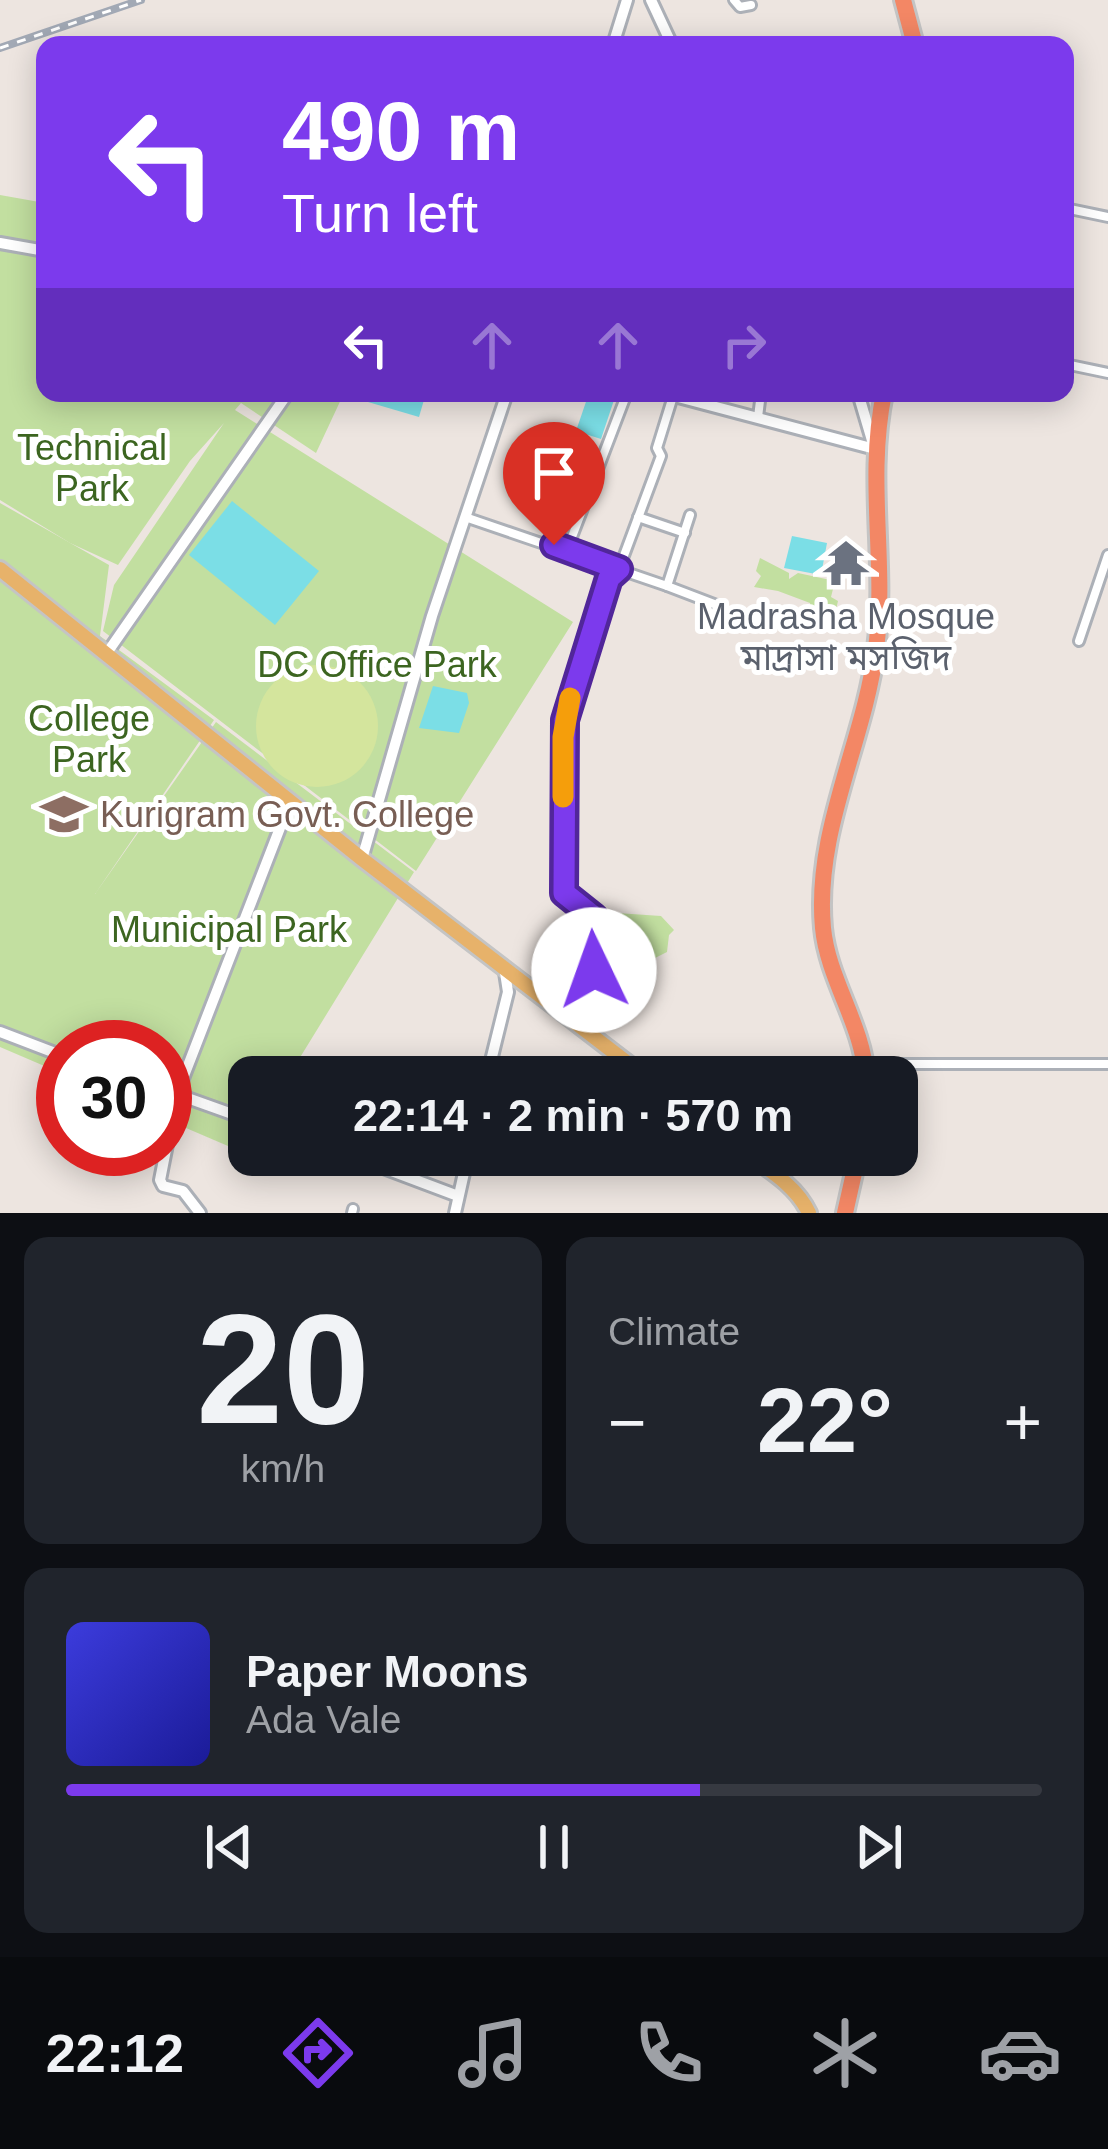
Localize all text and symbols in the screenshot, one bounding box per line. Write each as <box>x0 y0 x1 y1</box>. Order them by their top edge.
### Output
icon: left <box>84 84 240 240</box>
text: 490 m <box>282 84 520 178</box>
text: Turn left <box>282 183 478 243</box>
icon: left <box>333 312 399 378</box>
icon: ahead <box>459 312 525 378</box>
icon: ahead <box>585 312 651 378</box>
icon: right <box>711 312 777 378</box>
pin <box>503 422 605 545</box>
park label: Technical Park <box>17 427 167 509</box>
icon: arrive <box>521 440 587 506</box>
temple icon: Madrasha Mosque মাদ্রাসা মসজিদ <box>821 538 871 588</box>
place label: Madrasha Mosque মাদ্রাসা মসজিদ <box>697 596 995 678</box>
park label: DC Office Park <box>257 644 498 685</box>
park label: College Park <box>28 698 150 780</box>
school or university icon: Kurigram Govt. College <box>39 789 89 839</box>
place label: Kurigram Govt. College <box>100 794 474 835</box>
position arrow <box>531 907 657 1033</box>
park label: Municipal Park <box>111 909 348 950</box>
speed limit sign: 30 <box>36 1020 192 1176</box>
text: 22:14 · 2 min · 570 m <box>353 1090 793 1141</box>
text: 20 <box>196 1282 370 1456</box>
text: Climate <box>608 1310 740 1353</box>
text: 22° <box>757 1371 893 1471</box>
text: − <box>608 1385 647 1459</box>
text: + <box>1003 1385 1042 1459</box>
text: km/h <box>241 1447 325 1490</box>
text: Paper Moons <box>246 1646 529 1697</box>
text: Ada Vale <box>246 1698 401 1741</box>
icon: previous <box>196 1814 262 1880</box>
icon: pause <box>521 1814 587 1880</box>
icon: next <box>846 1814 912 1880</box>
icon: directions <box>276 2011 360 2095</box>
icon: music <box>451 2011 535 2095</box>
icon: phone <box>627 2011 711 2095</box>
icon: climate <box>803 2011 887 2095</box>
icon: car <box>978 2011 1062 2095</box>
text: 22:12 <box>46 2023 184 2083</box>

